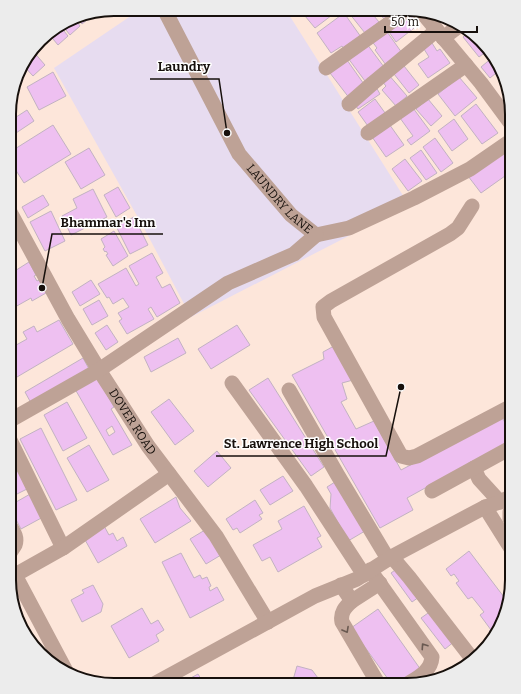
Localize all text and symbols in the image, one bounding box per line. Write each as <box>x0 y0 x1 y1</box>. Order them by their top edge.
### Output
scale bar <box>385 8 477 34</box>
text: 50 m <box>391 15 420 29</box>
callout: Laundry <box>150 54 219 79</box>
text: Laundry <box>158 59 211 74</box>
street label: LAUNDRY LANE <box>244 161 315 237</box>
callout: Bhammar's Inn <box>52 209 163 234</box>
text: Bhammar's Inn <box>61 215 156 230</box>
street label: DOVER ROAD <box>106 386 159 458</box>
callout: St. Lawrence High School <box>216 431 386 456</box>
text: St. Lawrence High School <box>224 436 378 451</box>
one-way arrow <box>342 626 349 633</box>
one-way arrow <box>422 644 429 651</box>

